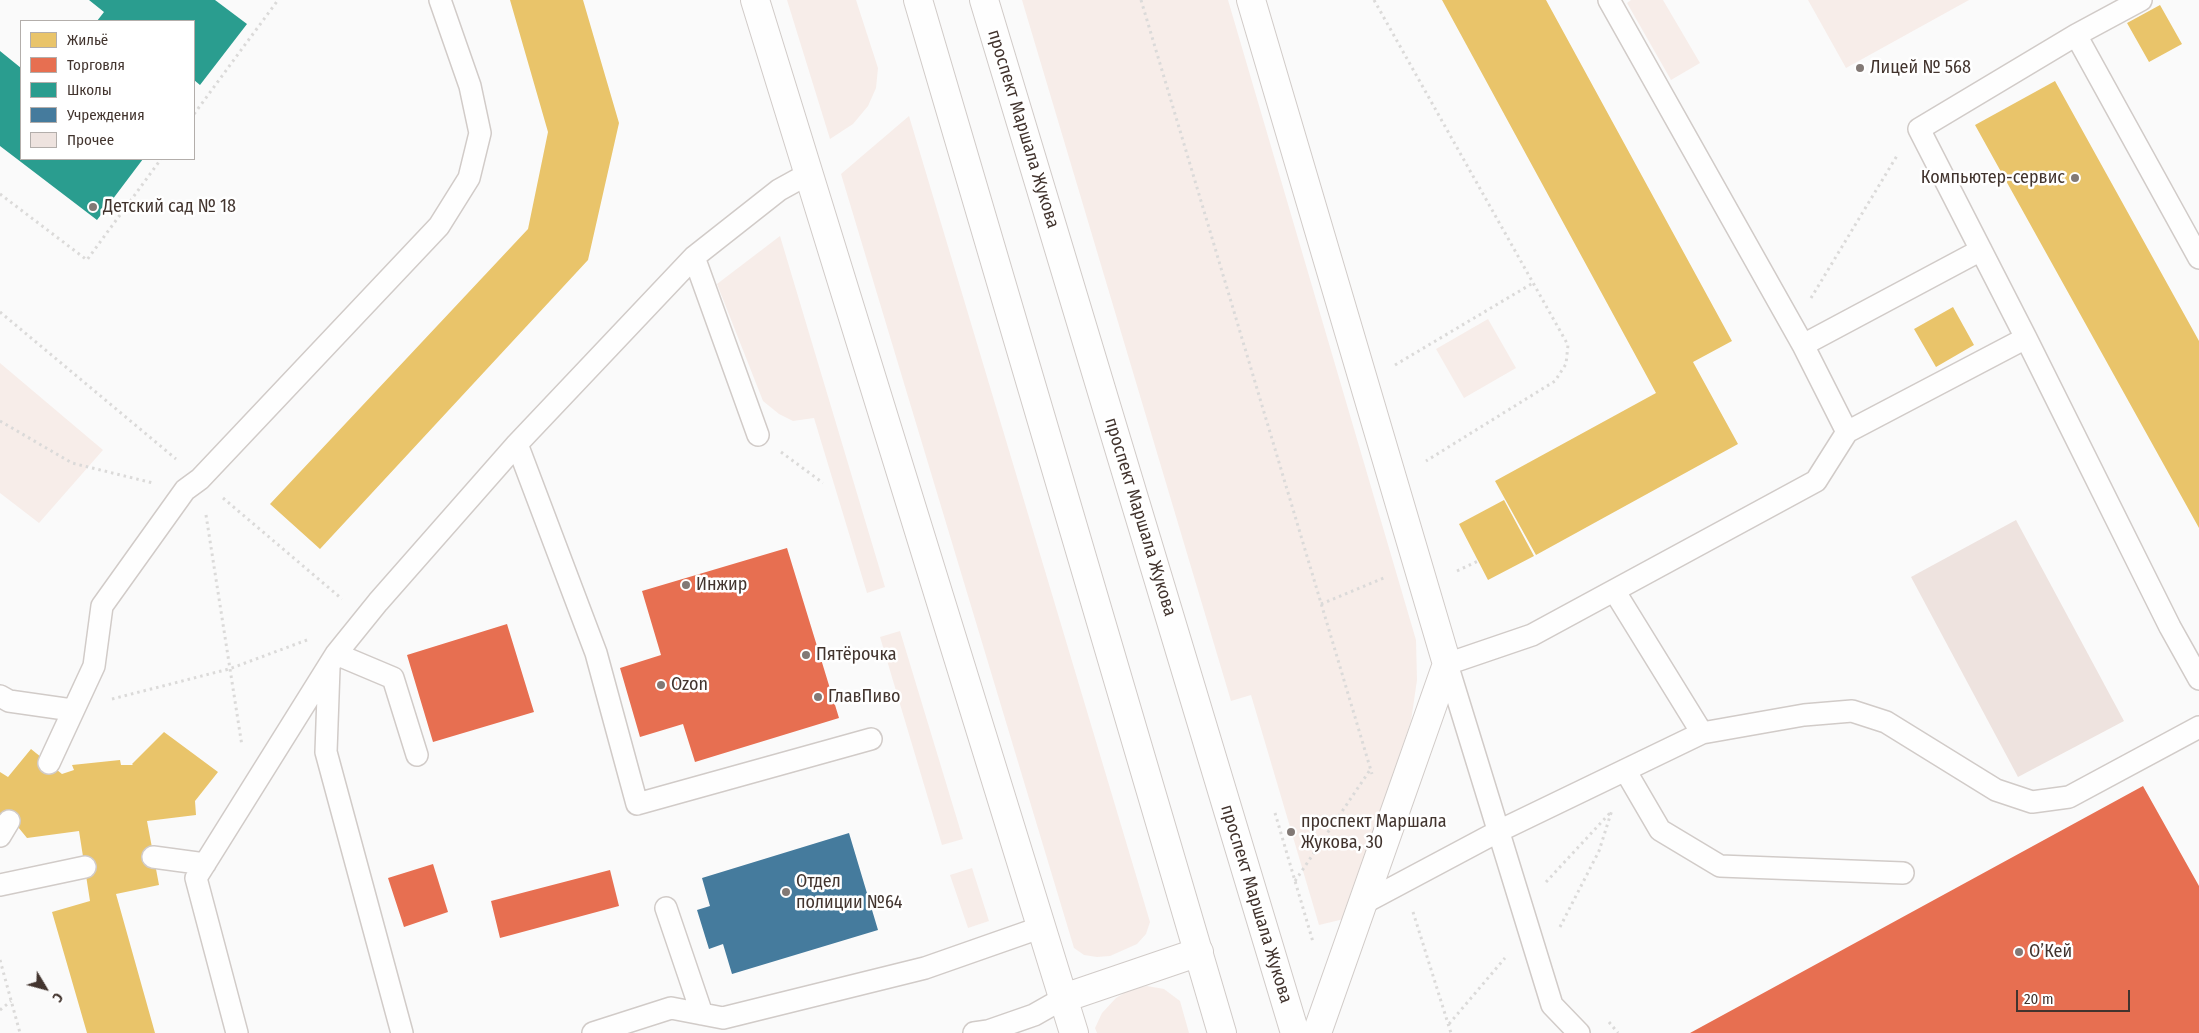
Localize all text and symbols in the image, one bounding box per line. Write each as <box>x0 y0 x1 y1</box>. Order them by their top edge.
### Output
legend <box>20 20 195 160</box>
street label: проспект Маршала Жукова <box>982 27 1064 231</box>
text: Жильё <box>67 31 108 49</box>
text: Торговля <box>67 56 125 74</box>
place label: Лицей № 568 <box>1870 57 1971 79</box>
marker: Лицей № 568 <box>1854 62 1866 74</box>
text: Школы <box>67 81 112 99</box>
text: Учреждения <box>67 106 145 124</box>
text: Прочее <box>67 131 114 149</box>
place label: Компьютер-сервис <box>1921 167 2065 189</box>
marker: Компьютер-сервис <box>2069 172 2081 184</box>
place label: Детский сад № 18 <box>103 196 236 218</box>
marker: Детский сад № 18 <box>87 201 99 213</box>
street label: проспект Маршала Жукова <box>1099 415 1181 619</box>
place label: Инжир <box>696 574 747 596</box>
marker: Инжир <box>680 579 692 591</box>
place label: Пятёрочка <box>816 644 896 666</box>
marker: Пятёрочка <box>800 649 812 661</box>
place label: Ozon <box>671 674 708 696</box>
marker: Ozon <box>655 679 667 691</box>
place label: ГлавПиво <box>828 686 901 708</box>
marker: ГлавПиво <box>812 691 824 703</box>
street label: проспект Маршала Жукова <box>1215 802 1297 1006</box>
place label: проспект Маршала Жукова, 30 <box>1301 811 1447 854</box>
marker: проспект Маршала Жукова, 30 <box>1285 826 1297 838</box>
place label: Отдел полиции №64 <box>796 871 903 914</box>
marker: Отдел полиции №64 <box>780 886 792 898</box>
place label: О’Кей <box>2029 941 2072 963</box>
marker: О’Кей <box>2013 946 2025 958</box>
north arrow <box>20 963 70 1013</box>
scale bar <box>2019 980 2133 1012</box>
text: С <box>48 989 66 1005</box>
text: 20 m <box>2024 990 2054 1008</box>

